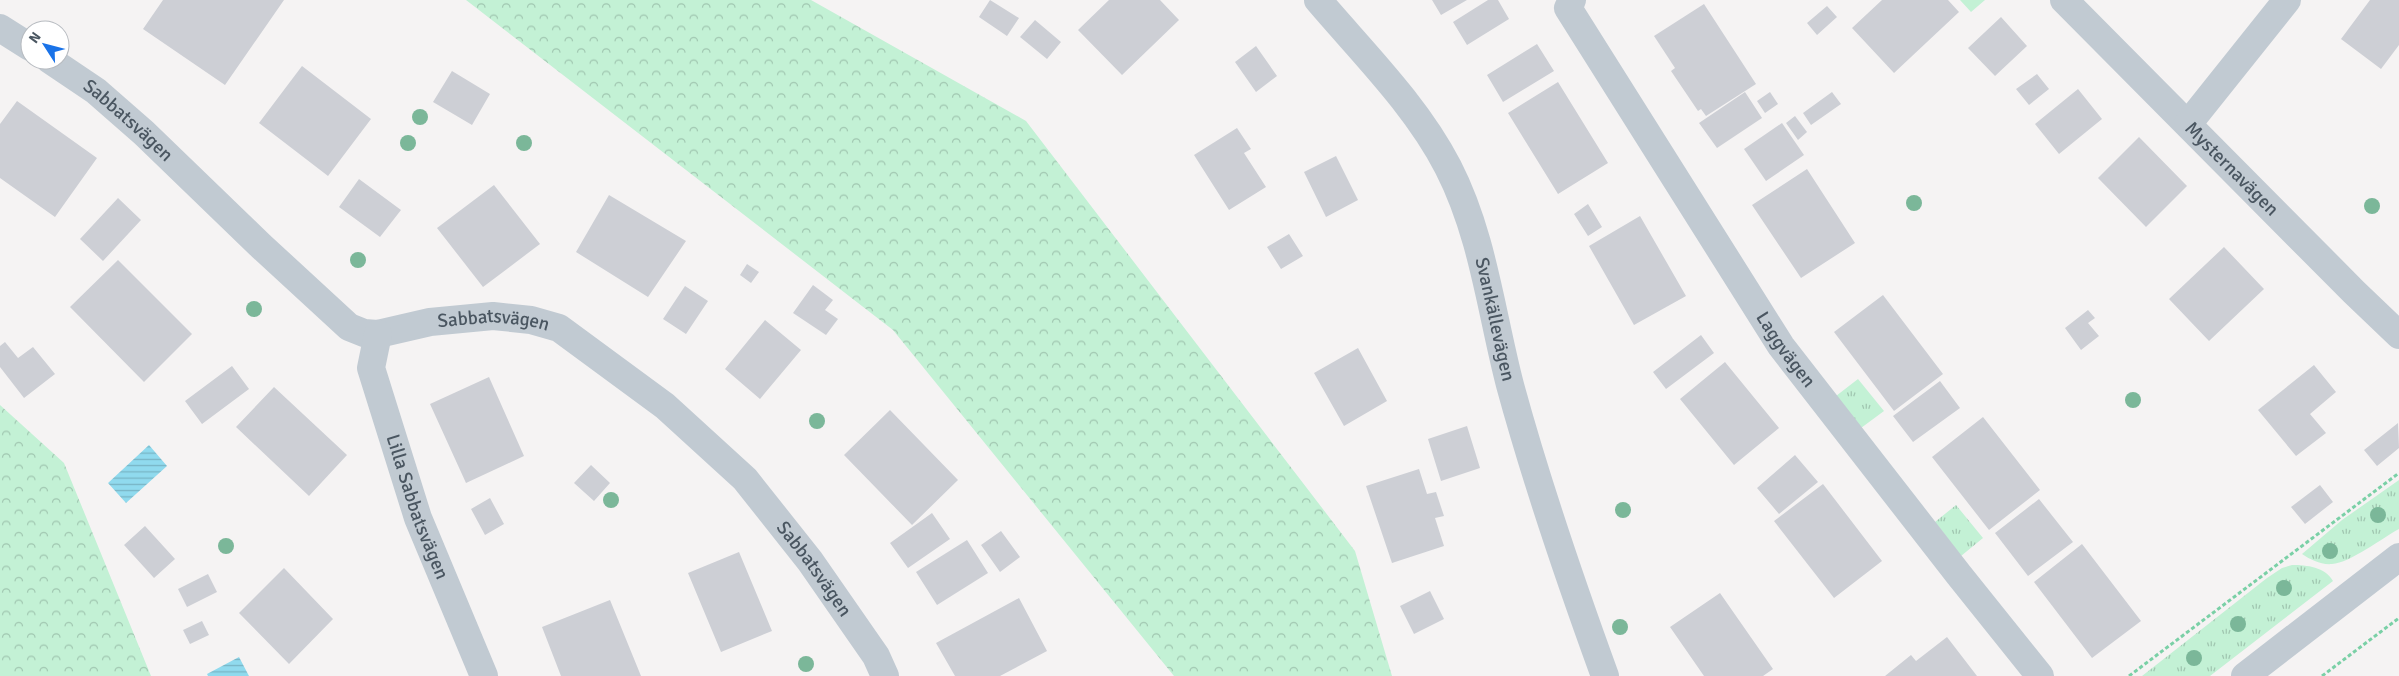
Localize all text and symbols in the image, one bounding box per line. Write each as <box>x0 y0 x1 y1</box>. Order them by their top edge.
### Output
north arrow <box>20 20 70 70</box>
text: N <box>25 29 45 47</box>
street label: Sabbatsvägen <box>79 74 178 167</box>
street label: Mysternavägen <box>2180 117 2284 221</box>
street label: Svankällevägen <box>1469 255 1521 384</box>
street label: Sabbatsvägen <box>436 304 552 337</box>
street label: Laggvägen <box>1750 307 1821 392</box>
street label: Lilla Sabbatsvägen <box>381 431 454 583</box>
street label: Sabbatsvägen <box>771 516 857 621</box>

